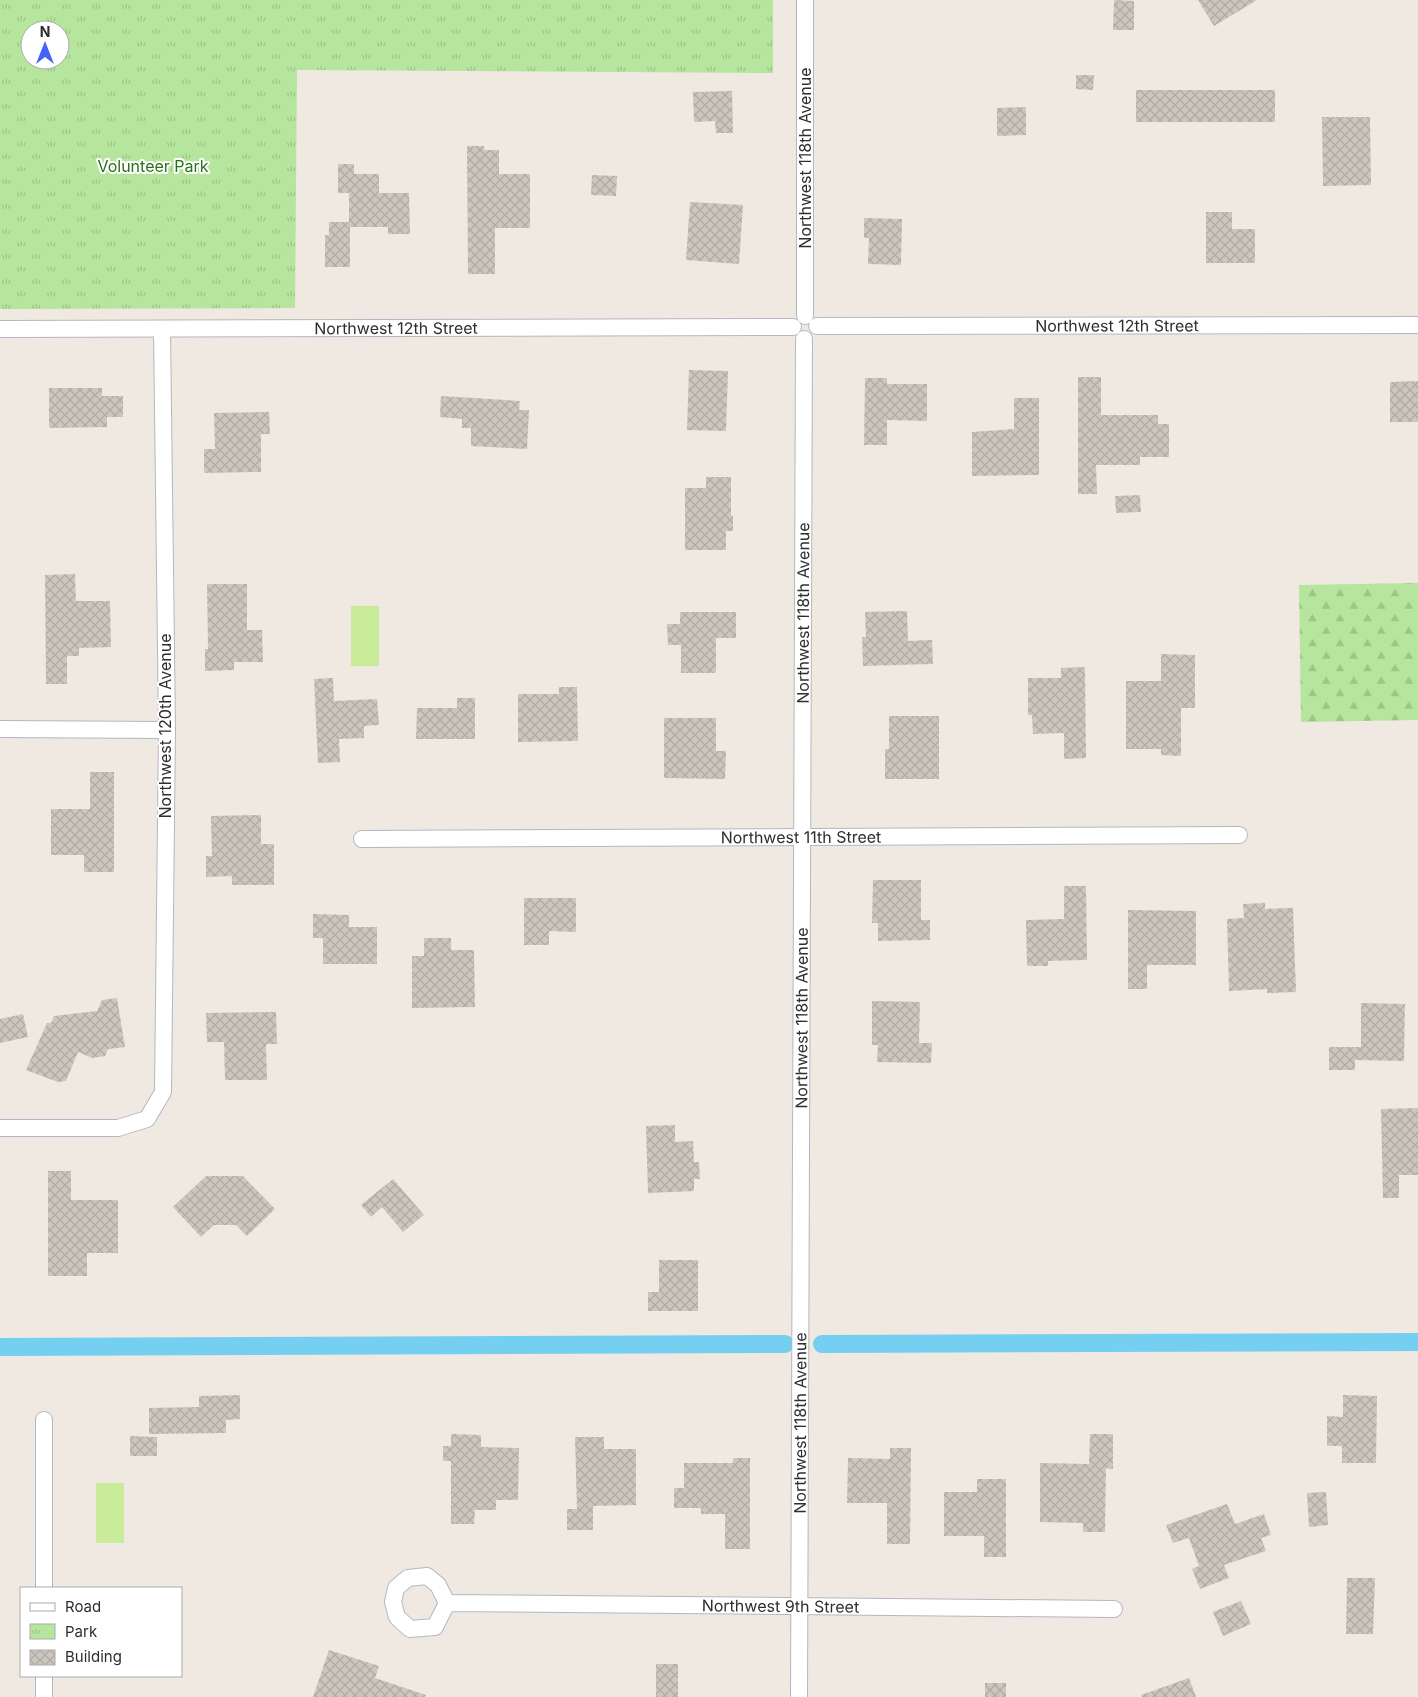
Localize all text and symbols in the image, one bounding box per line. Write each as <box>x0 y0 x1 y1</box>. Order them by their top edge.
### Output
north arrow <box>20 20 70 70</box>
text: N <box>40 23 50 40</box>
street label: Northwest 118th Avenue <box>795 67 815 249</box>
park label: Volunteer Park <box>97 156 209 176</box>
street label: Northwest 12th Street <box>1035 315 1199 336</box>
street label: Northwest 12th Street <box>314 318 478 338</box>
street label: Northwest 118th Avenue <box>793 522 813 704</box>
street label: Northwest 120th Avenue <box>155 634 175 818</box>
street label: Northwest 11th Street <box>721 827 881 847</box>
street label: Northwest 118th Avenue <box>791 927 812 1109</box>
street label: Northwest 118th Avenue <box>790 1332 810 1514</box>
legend <box>20 1587 182 1677</box>
street label: Northwest 9th Street <box>702 1595 859 1617</box>
text: Road <box>65 1597 101 1616</box>
text: Park <box>65 1622 98 1641</box>
text: Building <box>65 1647 122 1666</box>

